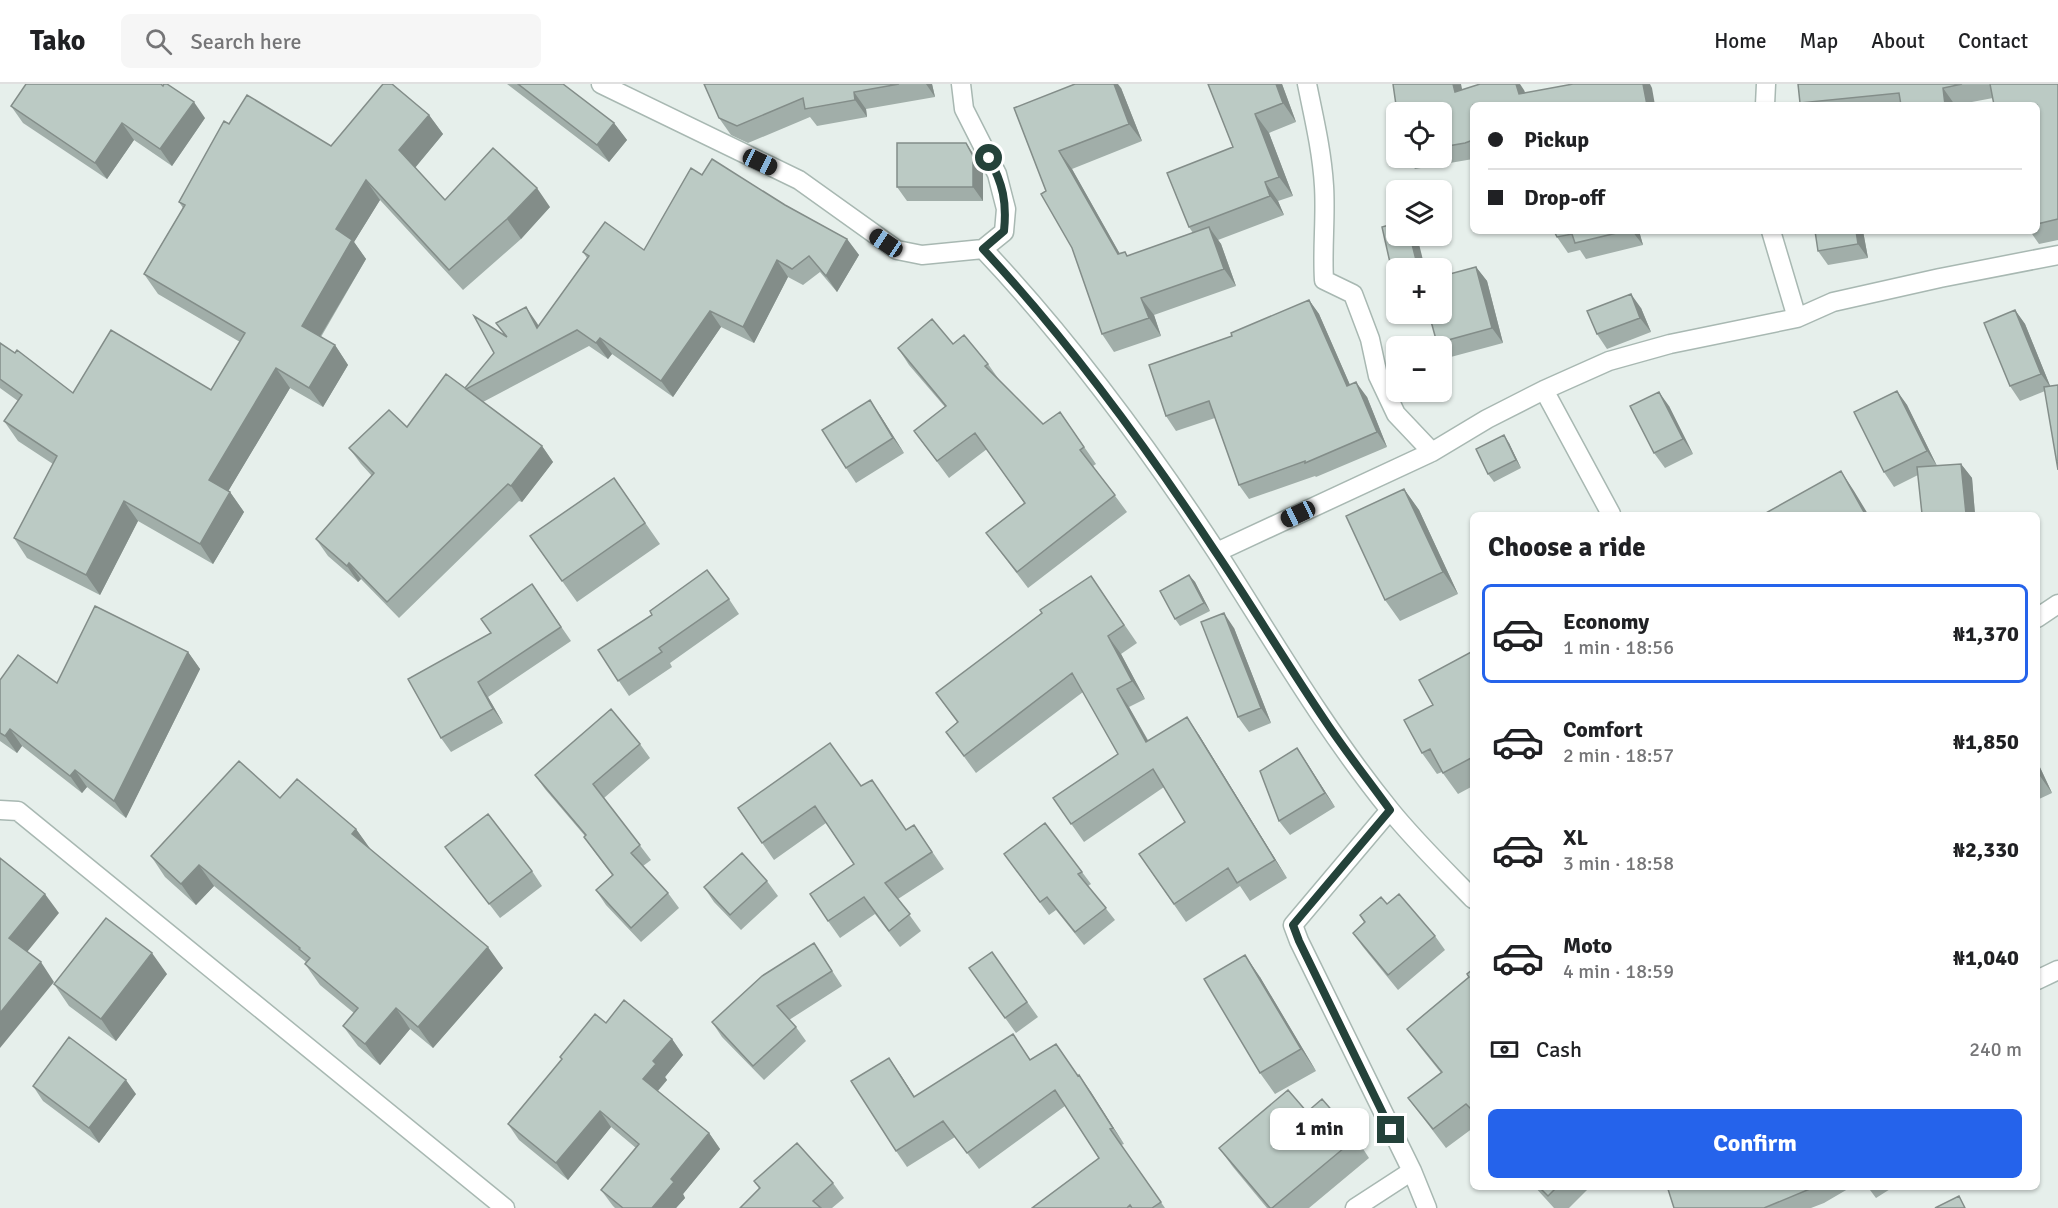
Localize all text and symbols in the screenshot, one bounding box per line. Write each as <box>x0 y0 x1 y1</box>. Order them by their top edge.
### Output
search box <box>121 14 541 68</box>
text: Tako <box>30 24 85 58</box>
icon: search <box>142 25 175 58</box>
text: Search here <box>190 28 301 55</box>
text: Home <box>1714 28 1767 54</box>
text: Map <box>1800 28 1838 54</box>
text: About <box>1871 28 1925 54</box>
text: Contact <box>1958 28 2028 54</box>
map controls <box>1386 102 1452 402</box>
button: locate <box>1386 102 1452 168</box>
text: Pickup <box>1524 126 1589 153</box>
route start <box>975 144 1002 171</box>
car <box>740 146 780 178</box>
button: layers <box>1386 180 1452 246</box>
text: Drop-off <box>1524 184 1605 211</box>
car <box>866 225 906 261</box>
button: + <box>1386 258 1452 324</box>
button: − <box>1386 336 1452 402</box>
car <box>1278 498 1318 530</box>
text: Choose a ride <box>1488 531 1646 564</box>
icon: car <box>1491 607 1545 661</box>
text: Economy <box>1563 608 1649 635</box>
text: ₦1,370 <box>1953 620 2019 647</box>
text: 1 min · 18:56 <box>1563 635 1674 660</box>
icon: car <box>1491 715 1545 769</box>
text: Comfort <box>1563 716 1643 743</box>
text: ₦1,850 <box>1953 728 2019 755</box>
text: 2 min · 18:57 <box>1563 743 1674 768</box>
icon: car <box>1491 823 1545 877</box>
text: XL <box>1563 824 1588 851</box>
text: ₦2,330 <box>1953 836 2019 863</box>
text: 3 min · 18:58 <box>1563 851 1674 876</box>
icon: car <box>1491 931 1545 985</box>
text: Moto <box>1563 932 1612 959</box>
text: ₦1,040 <box>1953 944 2019 971</box>
text: 4 min · 18:59 <box>1563 959 1674 984</box>
icon: cash <box>1488 1033 1521 1066</box>
text: Cash <box>1536 1036 1582 1063</box>
text: 240 m <box>1969 1037 2022 1062</box>
callout: 1 min <box>1271 1109 1370 1151</box>
button: Confirm <box>1488 1109 2022 1178</box>
text: 1 min <box>1295 1116 1344 1141</box>
route end <box>1377 1116 1404 1143</box>

